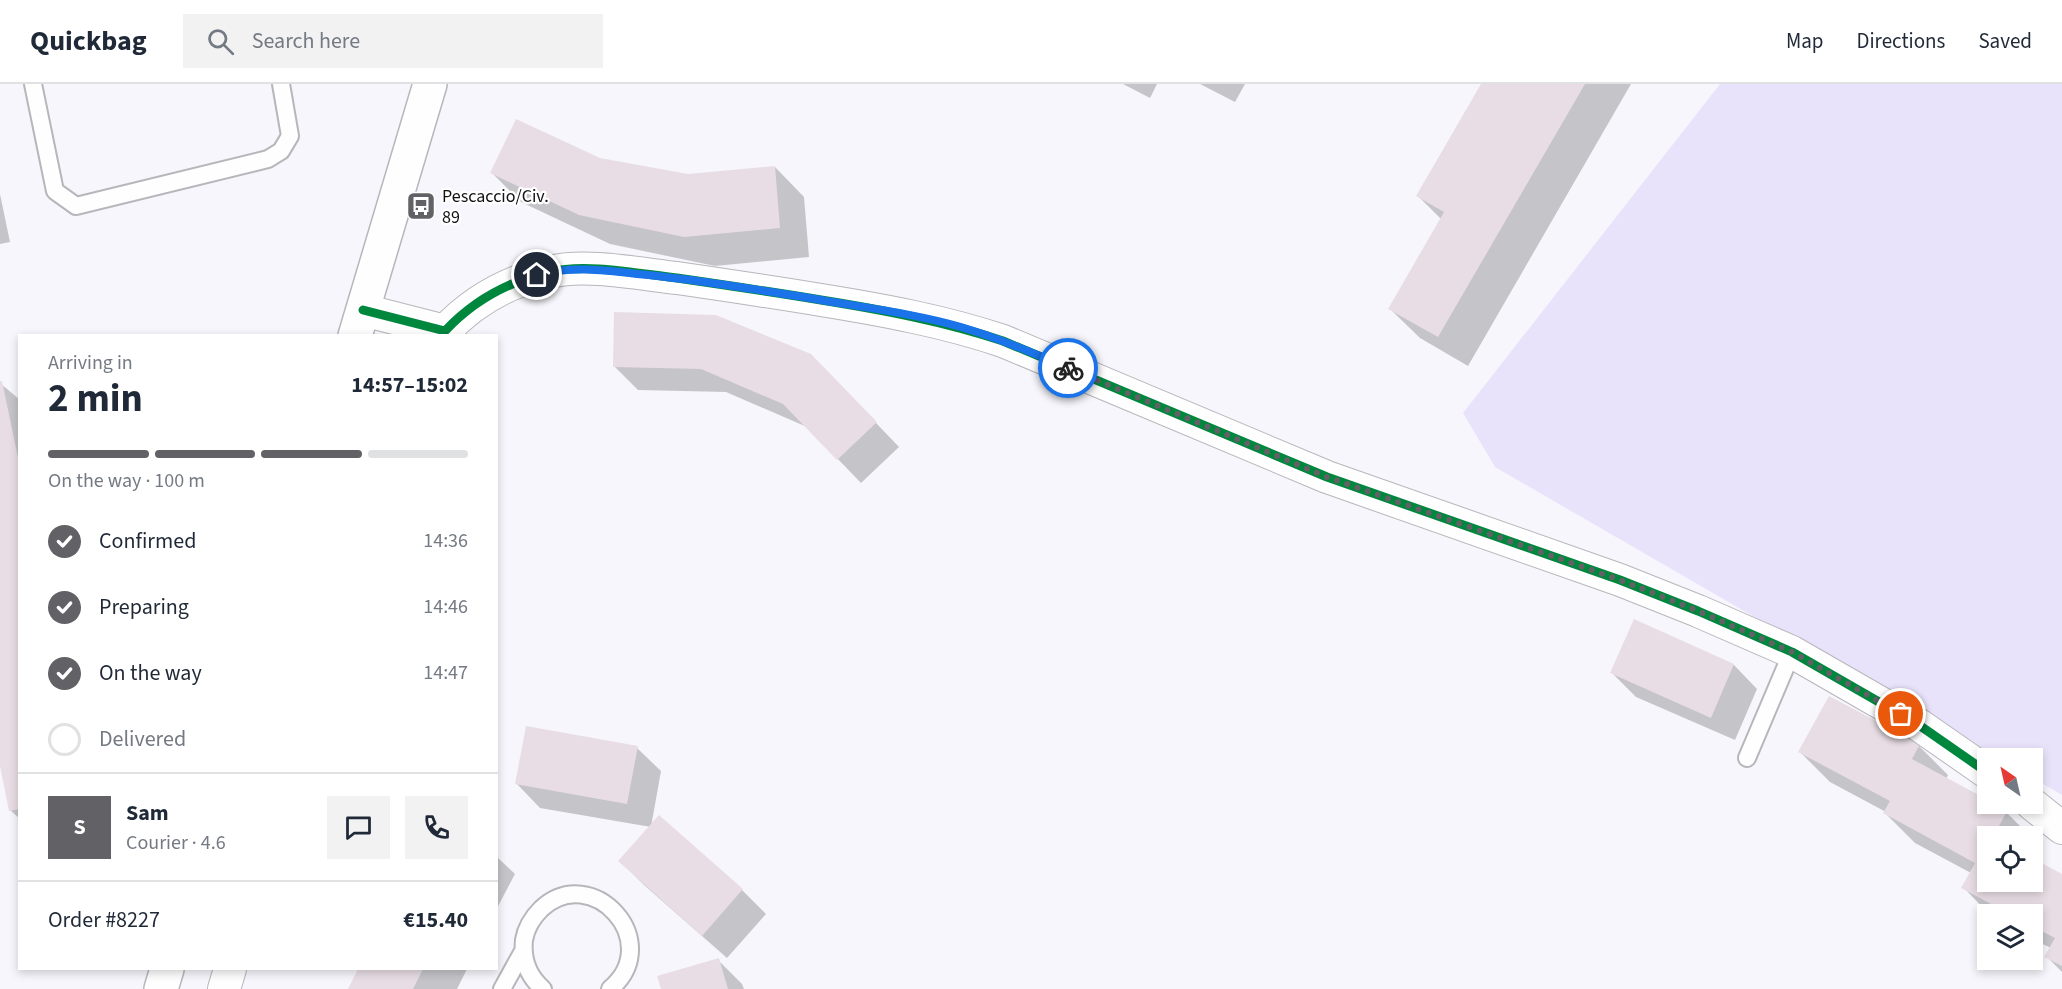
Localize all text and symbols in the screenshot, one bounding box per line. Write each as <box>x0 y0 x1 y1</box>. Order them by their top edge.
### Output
search box <box>183 14 603 68</box>
text: Quickbag <box>30 21 147 61</box>
icon: search <box>204 25 237 58</box>
text: Search here <box>252 25 360 57</box>
text: Map <box>1786 26 1824 56</box>
text: Directions <box>1857 26 1945 56</box>
text: Saved <box>1978 26 2032 56</box>
place label: Pescaccio/Civ. 89 <box>442 184 549 230</box>
bus stop icon: Pescaccio/Civ. 89 <box>405 190 437 222</box>
pin <box>511 249 562 300</box>
icon: home <box>520 258 553 291</box>
courier <box>1038 338 1098 398</box>
text: Arriving in <box>48 349 133 377</box>
icon: bike <box>1052 352 1085 385</box>
text: 14:57–15:02 <box>351 369 468 401</box>
text: 2 min <box>48 371 143 427</box>
text: On the way · 100 m <box>48 467 205 495</box>
icon: check <box>48 525 81 558</box>
text: Confirmed <box>99 525 196 557</box>
text: 14:36 <box>423 527 468 555</box>
icon: check <box>48 591 81 624</box>
text: Preparing <box>99 591 189 623</box>
text: 14:46 <box>423 593 468 621</box>
icon: check <box>48 657 81 690</box>
text: On the way <box>99 657 202 689</box>
text: 14:47 <box>423 659 468 687</box>
pin <box>1875 688 1926 739</box>
icon: bag <box>1884 697 1917 730</box>
text: Delivered <box>99 723 186 755</box>
north arrow <box>1977 748 2043 814</box>
map controls <box>1977 748 2043 970</box>
button: chat <box>327 796 390 859</box>
button: phone <box>405 796 468 859</box>
text: Sam <box>126 797 169 829</box>
text: S <box>73 811 86 843</box>
button: locate <box>1977 826 2043 892</box>
text: Courier · 4.6 <box>126 829 226 857</box>
text: Order #8227 <box>48 904 160 936</box>
text: €15.40 <box>403 904 468 936</box>
button: layers <box>1977 904 2043 970</box>

